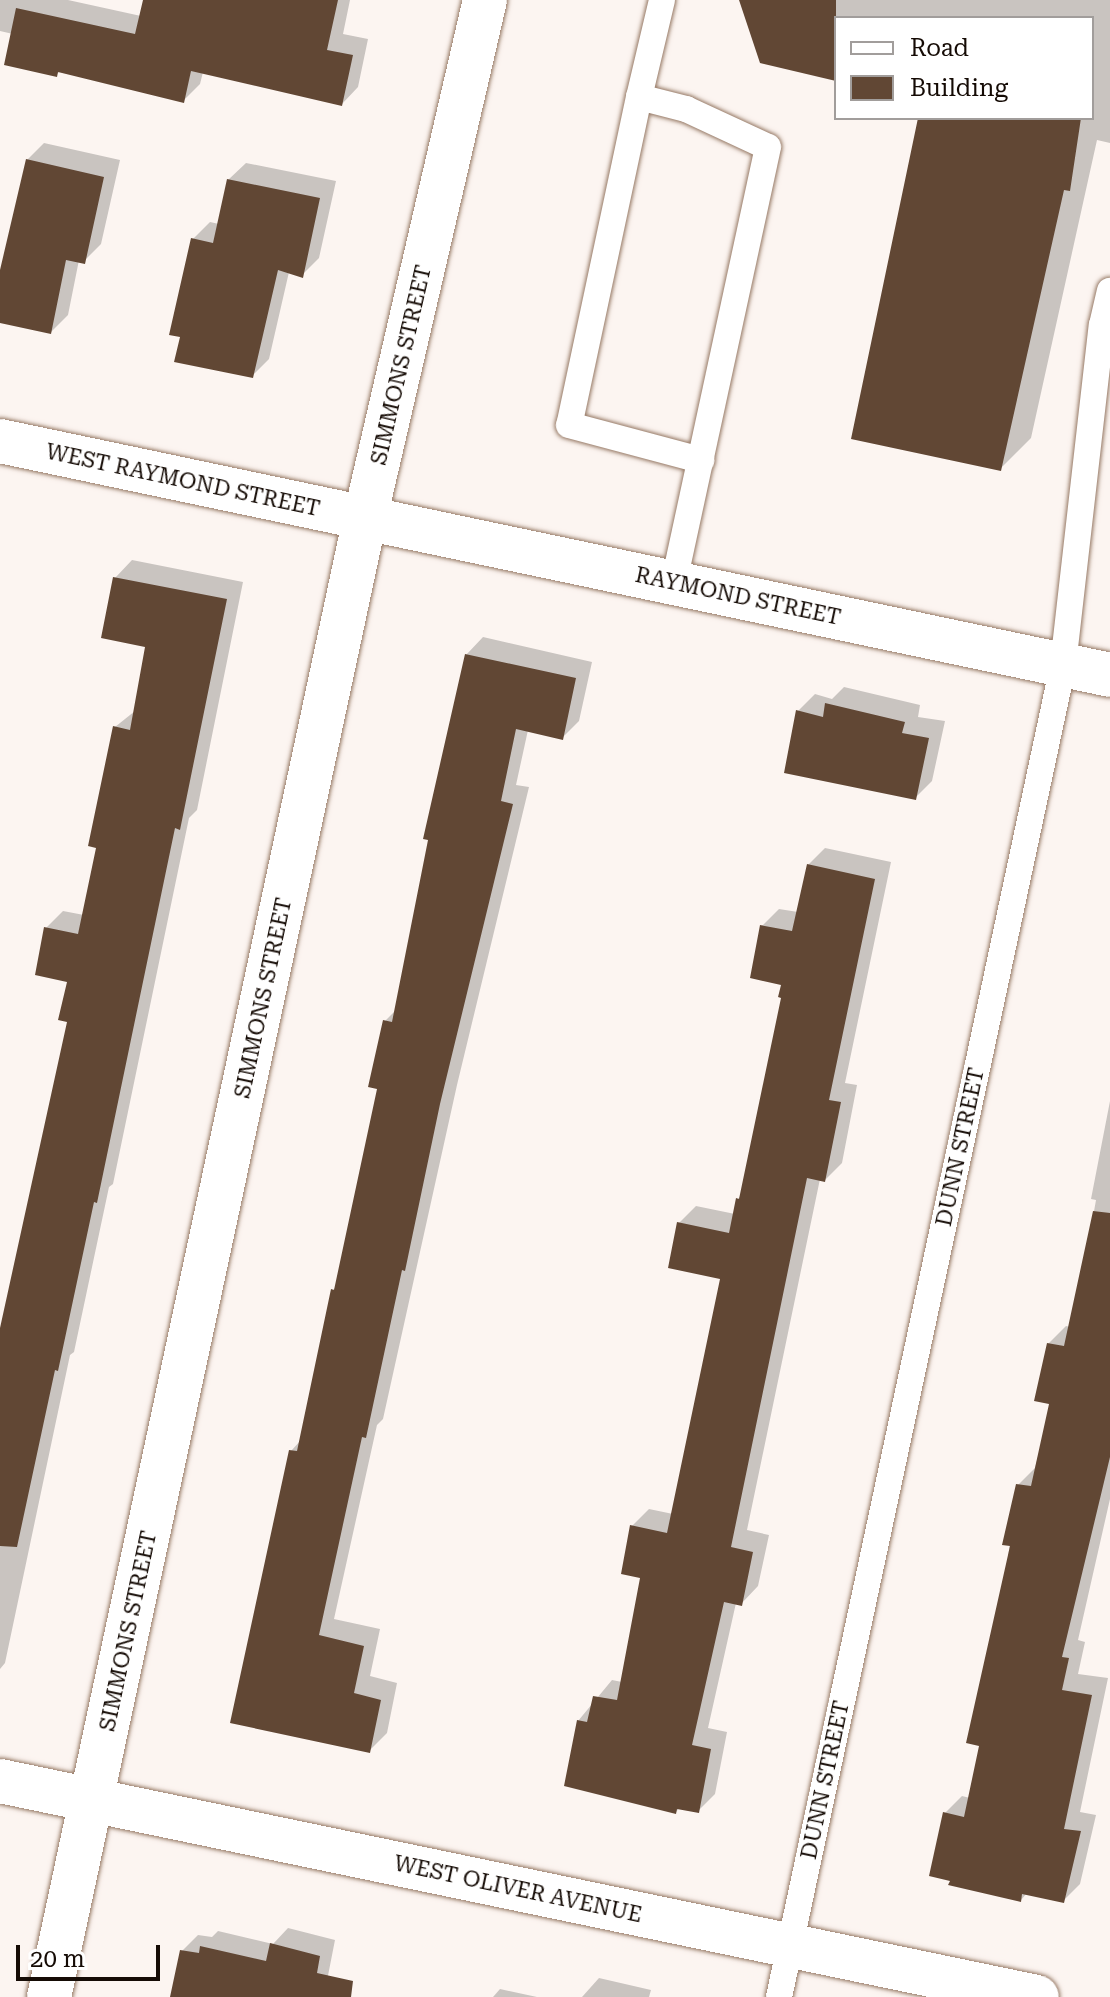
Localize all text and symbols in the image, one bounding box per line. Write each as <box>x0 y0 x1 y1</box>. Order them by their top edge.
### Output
legend <box>834 16 1094 120</box>
text: Road <box>910 34 969 62</box>
text: Building <box>910 74 1008 102</box>
street label: SIMMONS STREET <box>365 262 437 468</box>
street label: WEST RAYMOND STREET <box>44 438 322 522</box>
street label: RAYMOND STREET <box>633 561 843 631</box>
street label: SIMMONS STREET <box>229 895 297 1101</box>
street label: DUNN STREET <box>930 1065 990 1229</box>
street label: SIMMONS STREET <box>94 1528 162 1734</box>
street label: DUNN STREET <box>795 1698 855 1862</box>
street label: WEST OLIVER AVENUE <box>392 1850 644 1928</box>
scale bar <box>20 1929 164 1979</box>
text: 20 m <box>30 1945 85 1973</box>

